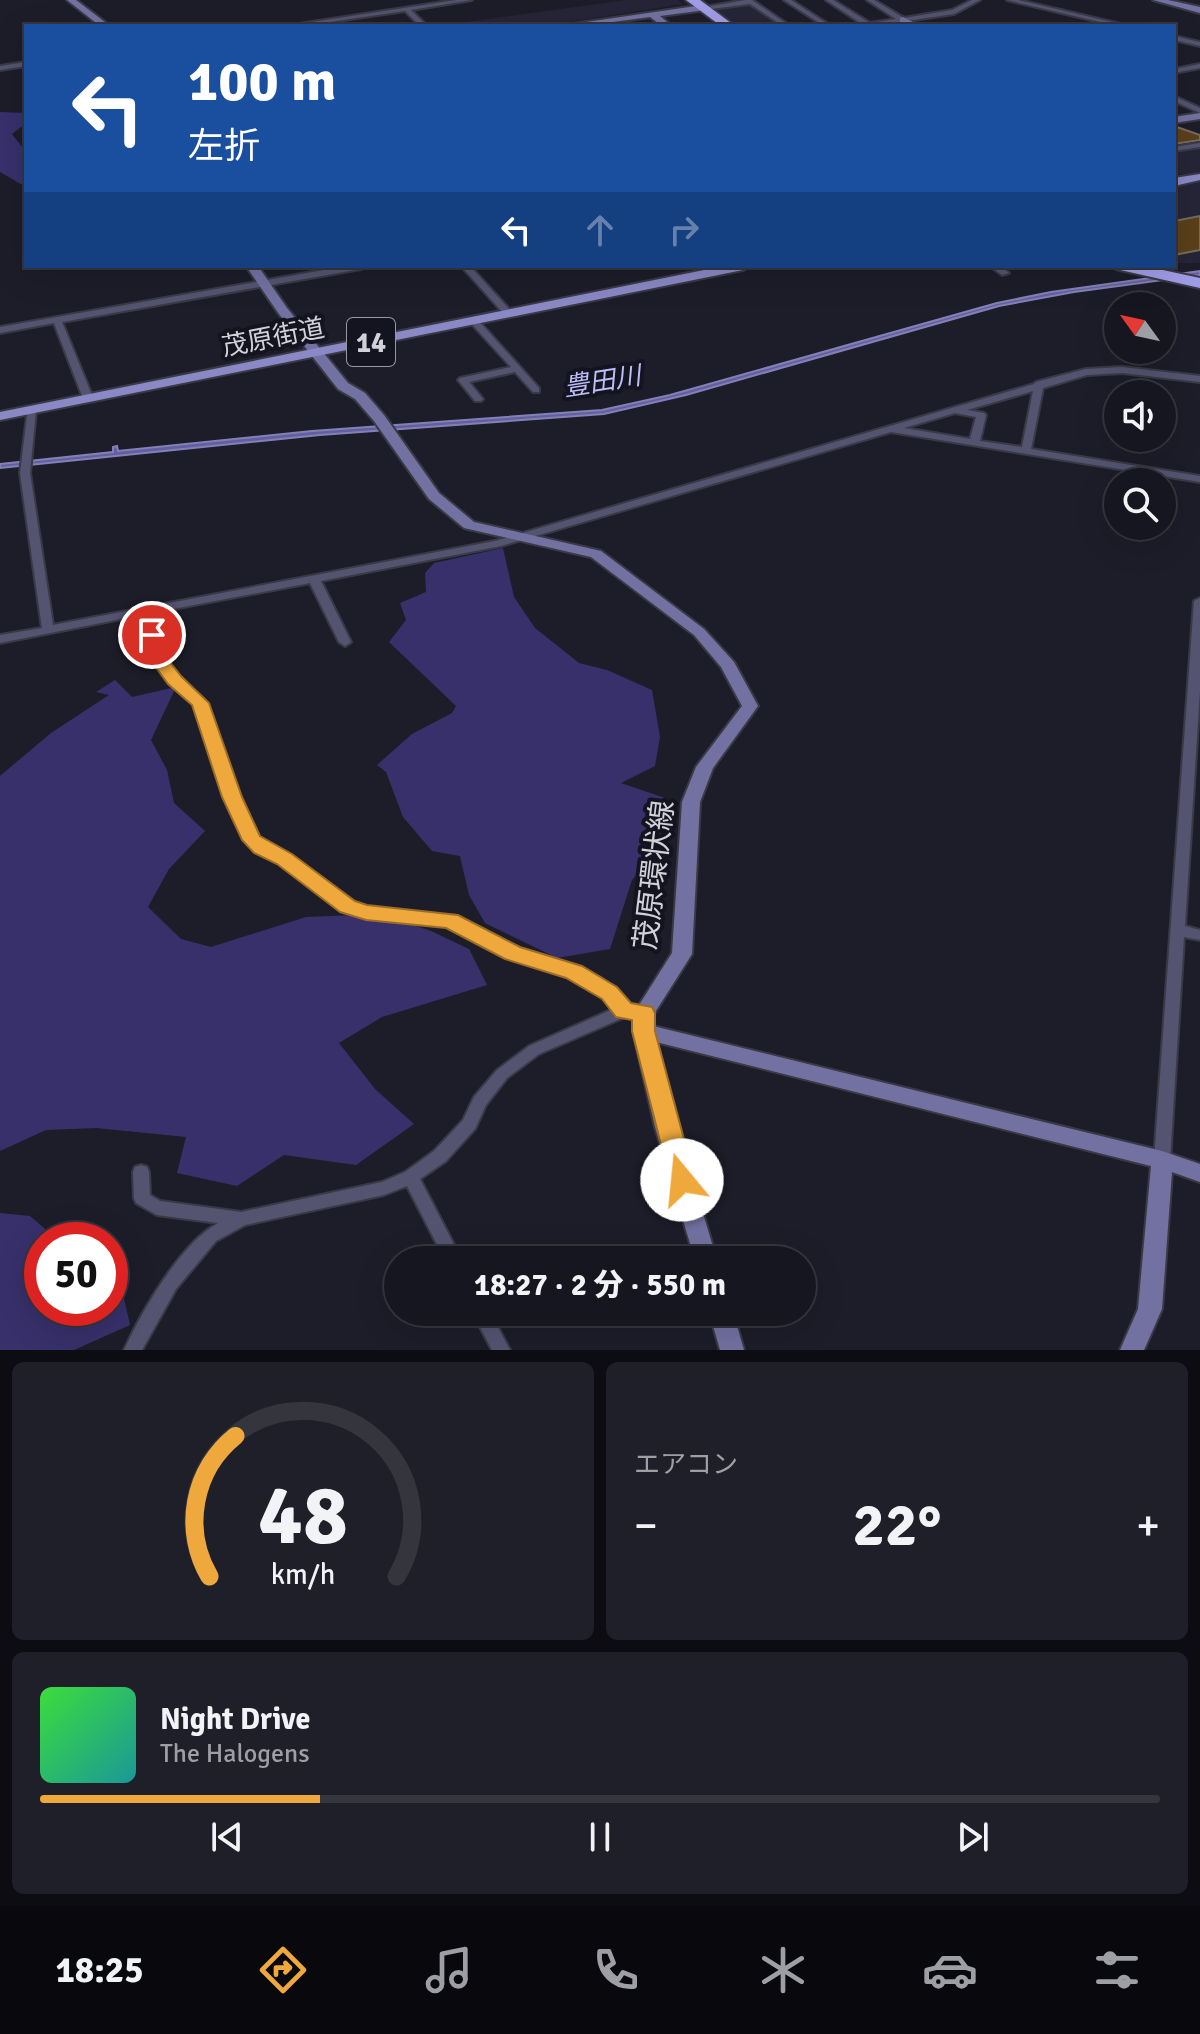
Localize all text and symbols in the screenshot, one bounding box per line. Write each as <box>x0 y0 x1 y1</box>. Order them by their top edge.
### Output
text: 100 m <box>188 47 336 116</box>
icon: left <box>56 56 160 160</box>
text: 左折 <box>188 124 260 169</box>
icon: left <box>494 208 538 252</box>
icon: ahead <box>578 208 622 252</box>
icon: right <box>662 208 706 252</box>
north arrow <box>1104 292 1176 364</box>
map controls <box>1104 292 1176 540</box>
street label: 茂原街道 <box>219 312 327 364</box>
road number: 14 <box>347 318 395 366</box>
water label: 豊田川 <box>561 360 646 404</box>
button: sound <box>1104 380 1176 452</box>
button: search <box>1104 468 1176 540</box>
pin <box>118 601 186 669</box>
icon: arrive <box>130 613 174 657</box>
street label: 茂原環状線 <box>627 798 682 952</box>
position arrow <box>640 1138 724 1222</box>
speed limit sign: 50 <box>24 1222 128 1326</box>
text: 18:27 · 2 分 · 550 m <box>474 1267 726 1304</box>
text: エアコン <box>634 1449 738 1481</box>
text: 48 <box>258 1465 348 1567</box>
text: 22° <box>853 1489 941 1563</box>
text: − <box>634 1499 658 1553</box>
text: + <box>1136 1499 1160 1553</box>
text: km/h <box>271 1557 335 1592</box>
text: Night Drive <box>160 1701 310 1738</box>
text: The Halogens <box>160 1738 310 1770</box>
icon: previous <box>205 1815 249 1859</box>
icon: pause <box>578 1815 622 1859</box>
icon: next <box>951 1815 995 1859</box>
icon: directions <box>255 1942 311 1998</box>
icon: music <box>421 1942 477 1998</box>
icon: phone <box>588 1942 644 1998</box>
icon: climate <box>755 1942 811 1998</box>
icon: car <box>922 1942 978 1998</box>
icon: filters <box>1089 1942 1145 1998</box>
text: 18:25 <box>55 1948 144 1993</box>

